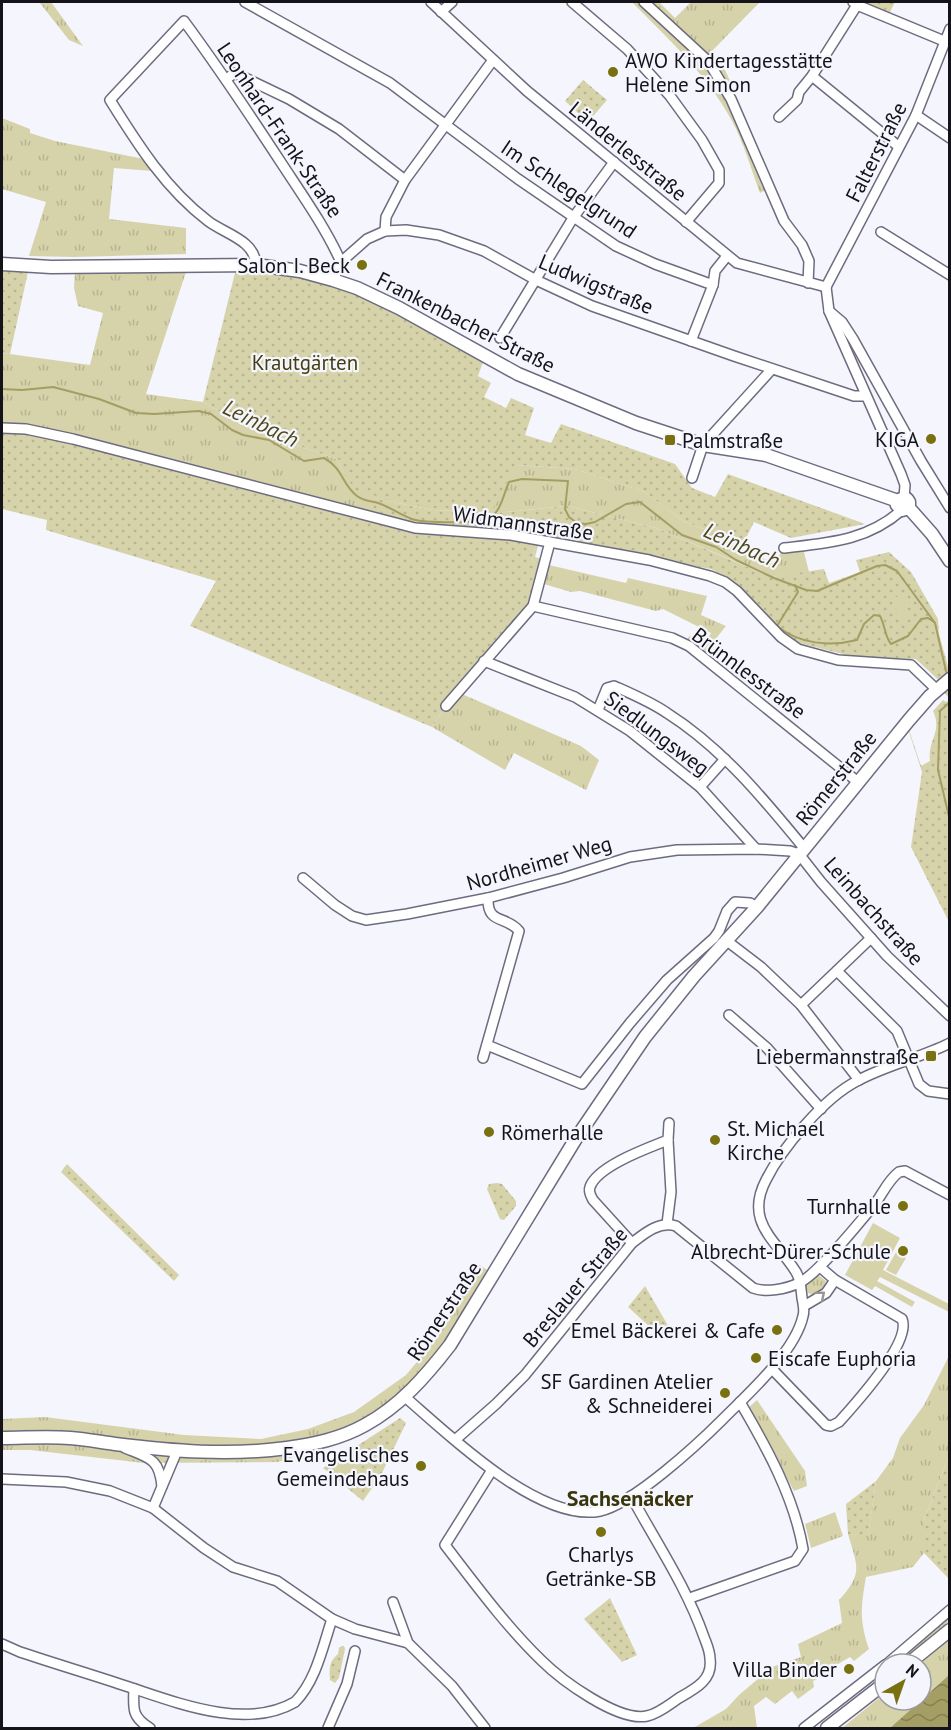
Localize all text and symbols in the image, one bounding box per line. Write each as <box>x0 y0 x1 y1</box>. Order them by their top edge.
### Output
street label: Leonhard-Frank-Straße <box>211 37 349 223</box>
place label: AWO Kindertagesstätte Helene Simon <box>625 47 833 98</box>
marker: AWO Kindertagesstätte Helene Simon <box>606 65 620 79</box>
street label: Länderlesstraße <box>564 95 692 207</box>
street label: Falterstraße <box>839 97 913 207</box>
street label: Im Schlegelgrund <box>496 134 642 244</box>
street label: Ludwigstraße <box>535 248 657 320</box>
place label: Salon I. Beck <box>237 252 350 279</box>
marker: Salon I. Beck <box>355 258 369 272</box>
street label: Frankenbacher Straße <box>372 265 560 379</box>
park label: Krautgärten <box>252 349 358 376</box>
water label: Leinbach <box>219 393 303 453</box>
place label: KIGA <box>875 426 920 453</box>
place label: Palmstraße <box>682 427 783 454</box>
marker: KIGA <box>924 432 938 446</box>
marker: Palmstraße <box>663 433 677 447</box>
street label: Widmannstraße <box>451 500 595 546</box>
water label: Leinbach <box>700 516 784 574</box>
street label: Brünnlesstraße <box>687 621 811 725</box>
street label: Siedlungsweg <box>599 685 715 781</box>
street label: Römerstraße <box>790 725 882 831</box>
street label: Nordheimer Weg <box>463 829 615 897</box>
street label: Leinbachstraße <box>818 851 930 971</box>
place label: Liebermannstraße <box>756 1043 919 1070</box>
marker: Liebermannstraße <box>924 1049 938 1063</box>
place label: St. Michael Kirche <box>727 1115 824 1166</box>
place label: Römerhalle <box>501 1119 603 1146</box>
marker: Römerhalle <box>482 1125 496 1139</box>
marker: St. Michael Kirche <box>708 1133 722 1147</box>
place label: Turnhalle <box>807 1193 891 1220</box>
marker: Turnhalle <box>896 1199 910 1213</box>
street label: Breslauer Straße <box>517 1221 633 1353</box>
place label: Albrecht-Dürer-Schule <box>691 1238 891 1265</box>
marker: Albrecht-Dürer-Schule <box>896 1244 910 1258</box>
street label: Römerstraße <box>401 1256 487 1366</box>
one-way arrow <box>814 1291 825 1302</box>
place label: Emel Bäckerei & Cafe <box>571 1317 765 1344</box>
marker: Emel Bäckerei & Cafe <box>770 1323 784 1337</box>
place label: Eiscafe Euphoria <box>768 1345 916 1372</box>
marker: Eiscafe Euphoria <box>749 1351 763 1365</box>
place label: SF Gardinen Atelier & Schneiderei <box>540 1368 713 1419</box>
marker: SF Gardinen Atelier & Schneiderei <box>718 1386 732 1400</box>
place label: Evangelisches Gemeindehaus <box>277 1441 409 1492</box>
marker: Evangelisches Gemeindehaus <box>414 1459 428 1473</box>
district label: Sachsenäcker <box>567 1484 693 1512</box>
marker: Charlys Getränke-SB <box>594 1525 608 1539</box>
place label: Charlys Getränke-SB <box>545 1541 657 1592</box>
north arrow <box>873 1652 933 1712</box>
place label: Villa Binder <box>732 1656 837 1683</box>
text: N <box>902 1659 923 1682</box>
marker: Villa Binder <box>842 1662 856 1676</box>

